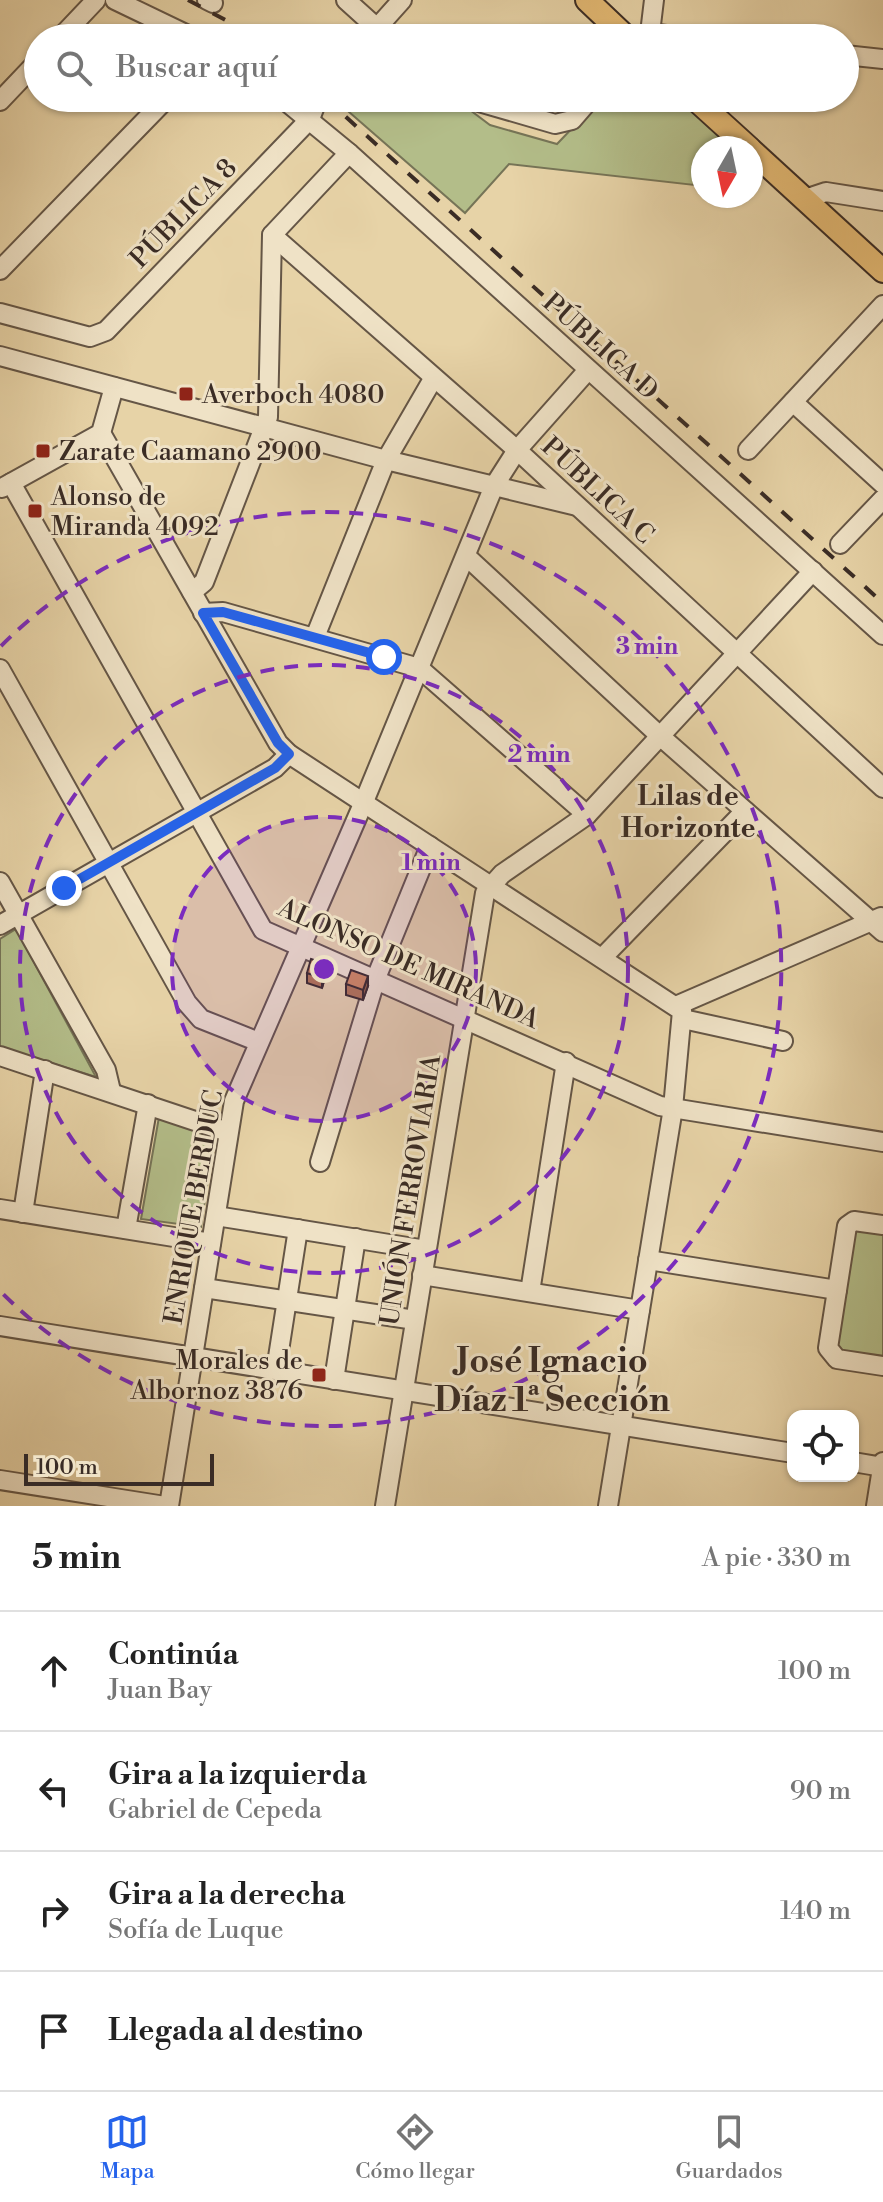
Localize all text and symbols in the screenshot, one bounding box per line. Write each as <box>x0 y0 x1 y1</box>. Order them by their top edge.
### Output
search box <box>24 24 859 112</box>
icon: search <box>52 46 96 90</box>
text: Buscar aquí <box>116 49 278 87</box>
north arrow <box>691 136 763 208</box>
street label: PÚBLICA 8 <box>122 151 244 275</box>
street label: PÚBLICA D <box>536 285 666 407</box>
place label: Averboch 4080 <box>201 379 384 411</box>
marker: Averboch 4080 <box>177 385 195 403</box>
street label: PÚBLICA C <box>535 429 661 551</box>
place label: Zarate Caamano 2900 <box>59 436 321 468</box>
marker: Zarate Caamano 2900 <box>34 442 52 460</box>
place label: Alonso de Miranda 4092 <box>50 481 219 543</box>
marker: Alonso de Miranda 4092 <box>26 502 44 520</box>
text: 3 min <box>616 632 679 662</box>
route start <box>366 639 402 675</box>
text: 2 min <box>507 740 571 770</box>
district label: Lilas de Horizonte <box>620 779 756 846</box>
text: 1 min <box>401 848 461 878</box>
route end <box>46 870 82 906</box>
street label: ALONSO DE MIRANDA <box>272 891 545 1036</box>
centre of rings <box>310 955 338 983</box>
street label: UNIÓN FERROVIARIA <box>372 1051 448 1328</box>
street label: ENRIQUE BERDUC <box>158 1087 230 1327</box>
district label: José Ignacio Díaz 1ª Sección <box>434 1341 670 1422</box>
place label: Morales de Albornoz 3876 <box>129 1345 303 1407</box>
marker: Morales de Albornoz 3876 <box>310 1366 328 1384</box>
map controls <box>787 1410 859 1482</box>
button: locate <box>787 1410 859 1482</box>
scale bar <box>24 1450 214 1486</box>
text: 100 m <box>36 1454 98 1481</box>
text: 5 min <box>32 1537 121 1579</box>
text: A pie · 330 m <box>702 1542 851 1574</box>
text: Continúa <box>108 1636 239 1674</box>
icon: ahead <box>32 1649 76 1693</box>
text: 100 m <box>778 1655 851 1687</box>
text: Juan Bay <box>108 1674 212 1706</box>
text: Gira a la izquierda <box>108 1756 367 1794</box>
icon: left <box>32 1769 76 1813</box>
text: 90 m <box>790 1775 851 1807</box>
text: Gabriel de Cepeda <box>108 1794 322 1826</box>
text: Gira a la derecha <box>108 1876 345 1914</box>
icon: right <box>32 1889 76 1933</box>
text: 140 m <box>780 1895 851 1927</box>
text: Sofía de Luque <box>108 1914 284 1946</box>
icon: arrive <box>32 2009 76 2053</box>
text: Llegada al destino <box>108 2012 363 2050</box>
tab: Mapa <box>100 2110 155 2185</box>
tab: Cómo llegar <box>355 2110 475 2185</box>
tab: Guardados <box>675 2110 783 2185</box>

